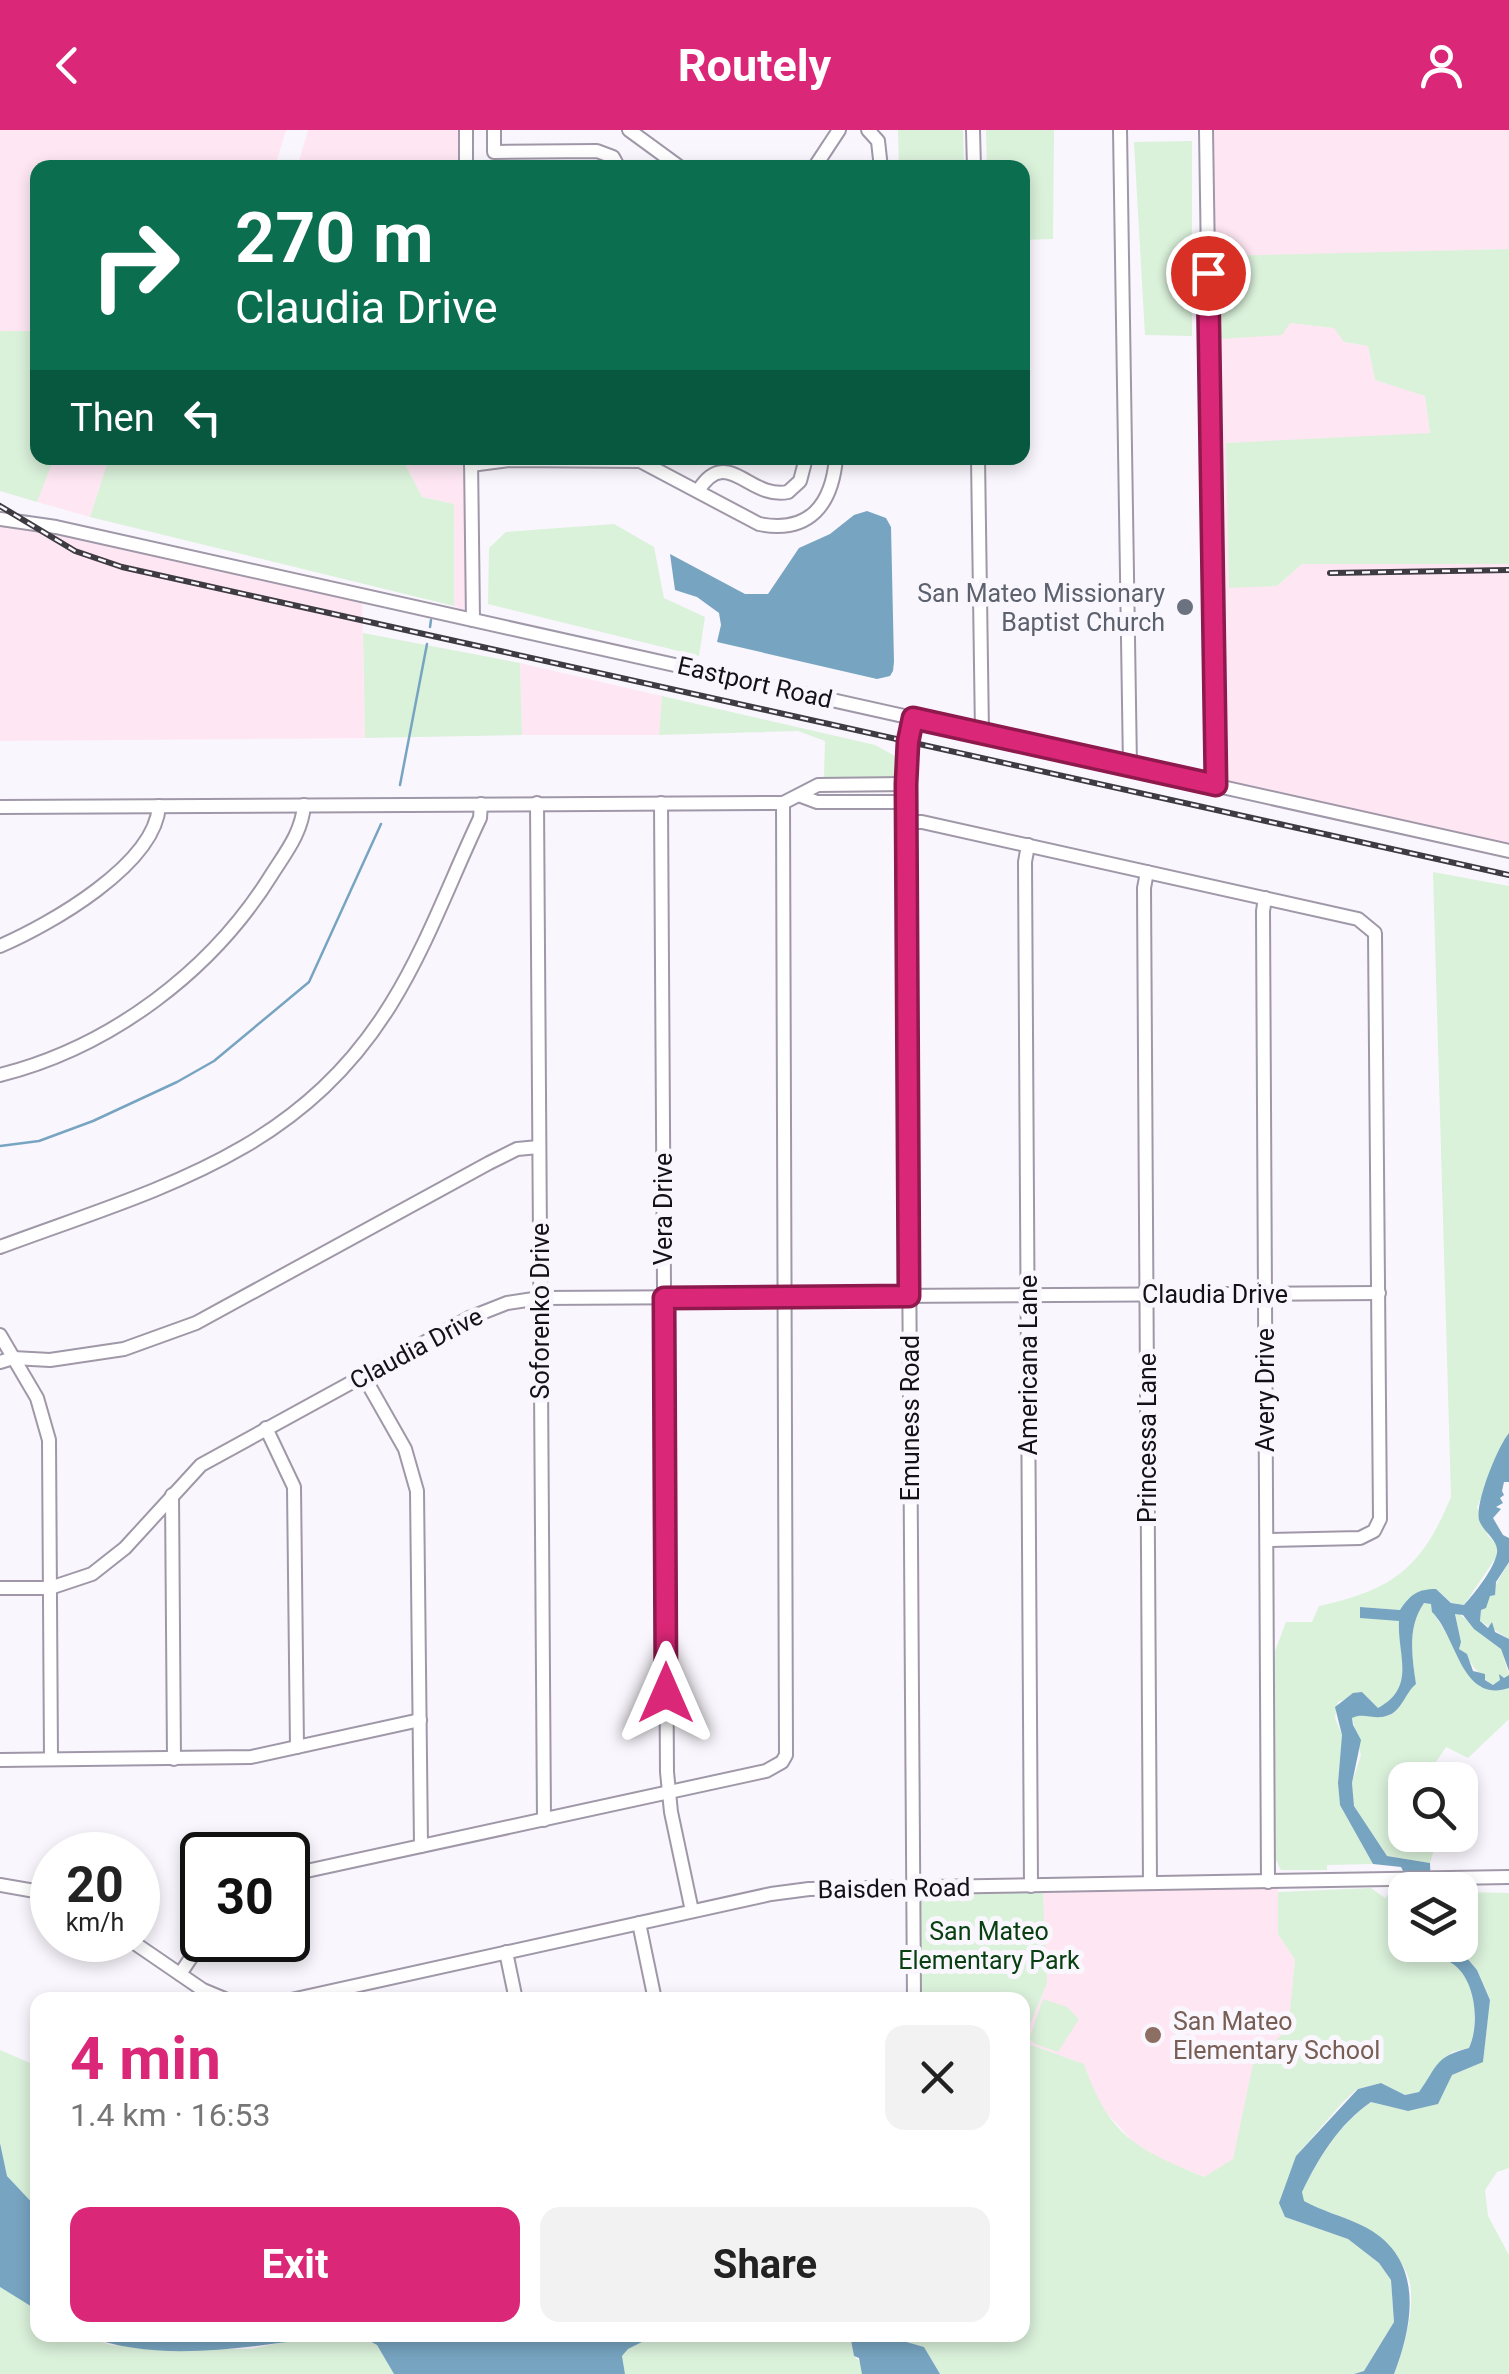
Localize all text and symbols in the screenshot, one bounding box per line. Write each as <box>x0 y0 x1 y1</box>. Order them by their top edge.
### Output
icon: back <box>40 38 95 93</box>
icon: person <box>1414 38 1469 93</box>
text: Routely <box>678 39 831 92</box>
text: 270 m <box>235 197 434 279</box>
icon: right <box>70 200 200 330</box>
pin <box>1166 231 1251 316</box>
icon: arrive <box>1181 246 1236 301</box>
text: Claudia Drive <box>235 281 498 334</box>
icon: left <box>175 390 230 445</box>
text: Then <box>70 396 155 440</box>
place label: San Mateo Missionary Baptist Church <box>917 579 1165 637</box>
marker: San Mateo Missionary Baptist Church <box>1174 596 1196 618</box>
street label: Eastport Road <box>675 651 835 714</box>
street label: Vera Drive <box>649 1153 678 1265</box>
street label: Soforenko Drive <box>526 1223 555 1399</box>
street label: Americana Lane <box>1014 1275 1043 1455</box>
street label: Claudia Drive <box>1142 1280 1288 1309</box>
street label: Claudia Drive <box>345 1301 487 1395</box>
street label: Avery Drive <box>1251 1328 1280 1452</box>
street label: Emuness Road <box>896 1335 925 1501</box>
street label: Princessa Lane <box>1133 1353 1162 1523</box>
position arrow <box>614 1641 718 1745</box>
map controls <box>1388 1762 1478 1962</box>
button: search <box>1388 1762 1478 1852</box>
speed limit sign: 30 <box>180 1832 310 1962</box>
text: 20 <box>66 1856 124 1914</box>
button: layers <box>1388 1872 1478 1962</box>
street label: Baisden Road <box>817 1873 971 1904</box>
text: km/h <box>66 1908 124 1937</box>
park label: San Mateo Elementary Park <box>898 1917 1080 1975</box>
place label: San Mateo Elementary School <box>1173 2007 1380 2065</box>
text: 4 min <box>70 2023 221 2094</box>
marker: San Mateo Elementary School <box>1142 2024 1164 2046</box>
button: close <box>885 2025 990 2130</box>
text: 1.4 km · 16:53 <box>70 2096 271 2134</box>
button: Exit <box>70 2207 520 2322</box>
button: Share <box>540 2207 990 2322</box>

